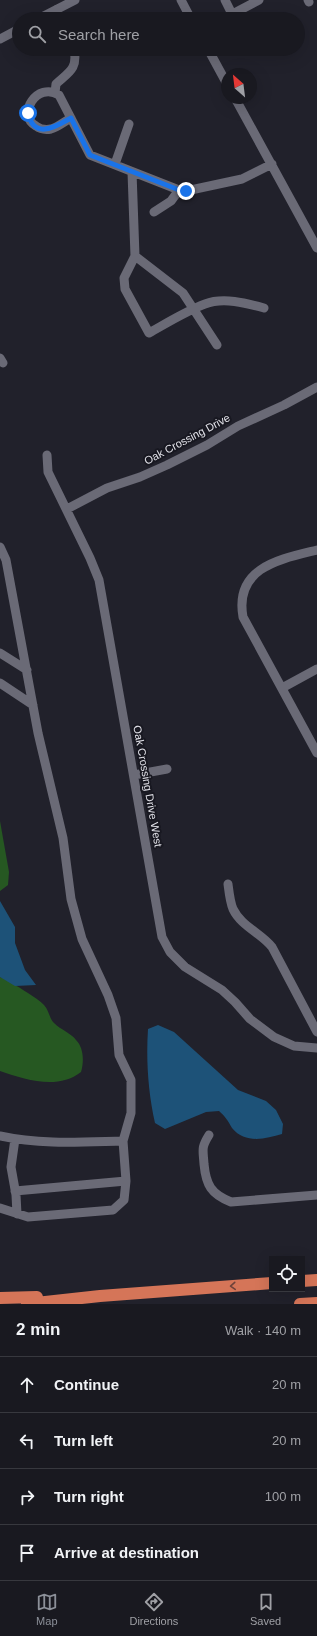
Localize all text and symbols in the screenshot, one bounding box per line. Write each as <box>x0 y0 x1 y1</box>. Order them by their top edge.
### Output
search box <box>12 12 305 56</box>
icon: search <box>26 23 48 45</box>
text: Search here <box>58 26 140 43</box>
north arrow <box>221 68 257 104</box>
route start <box>19 104 37 122</box>
route end <box>177 182 195 200</box>
street label: Oak Crossing Drive <box>142 411 232 467</box>
street label: Oak Crossing Drive West <box>131 724 165 848</box>
map controls <box>269 1256 305 1292</box>
button: locate <box>269 1256 305 1292</box>
one-way arrow <box>230 1282 236 1291</box>
text: 2 min <box>16 1320 60 1339</box>
text: Walk · 140 m <box>225 1323 301 1338</box>
icon: ahead <box>16 1374 38 1396</box>
text: Continue <box>54 1376 119 1393</box>
text: 20 m <box>272 1377 301 1392</box>
icon: left <box>16 1430 38 1452</box>
text: Turn left <box>54 1432 113 1449</box>
text: 20 m <box>272 1433 301 1448</box>
icon: right <box>16 1486 38 1508</box>
text: Turn right <box>54 1488 124 1505</box>
text: 100 m <box>265 1489 301 1504</box>
icon: arrive <box>16 1542 38 1564</box>
text: Arrive at destination <box>54 1544 199 1561</box>
tab: Map <box>36 1591 58 1627</box>
tab: Directions <box>129 1591 178 1627</box>
tab: Saved <box>250 1591 281 1627</box>

